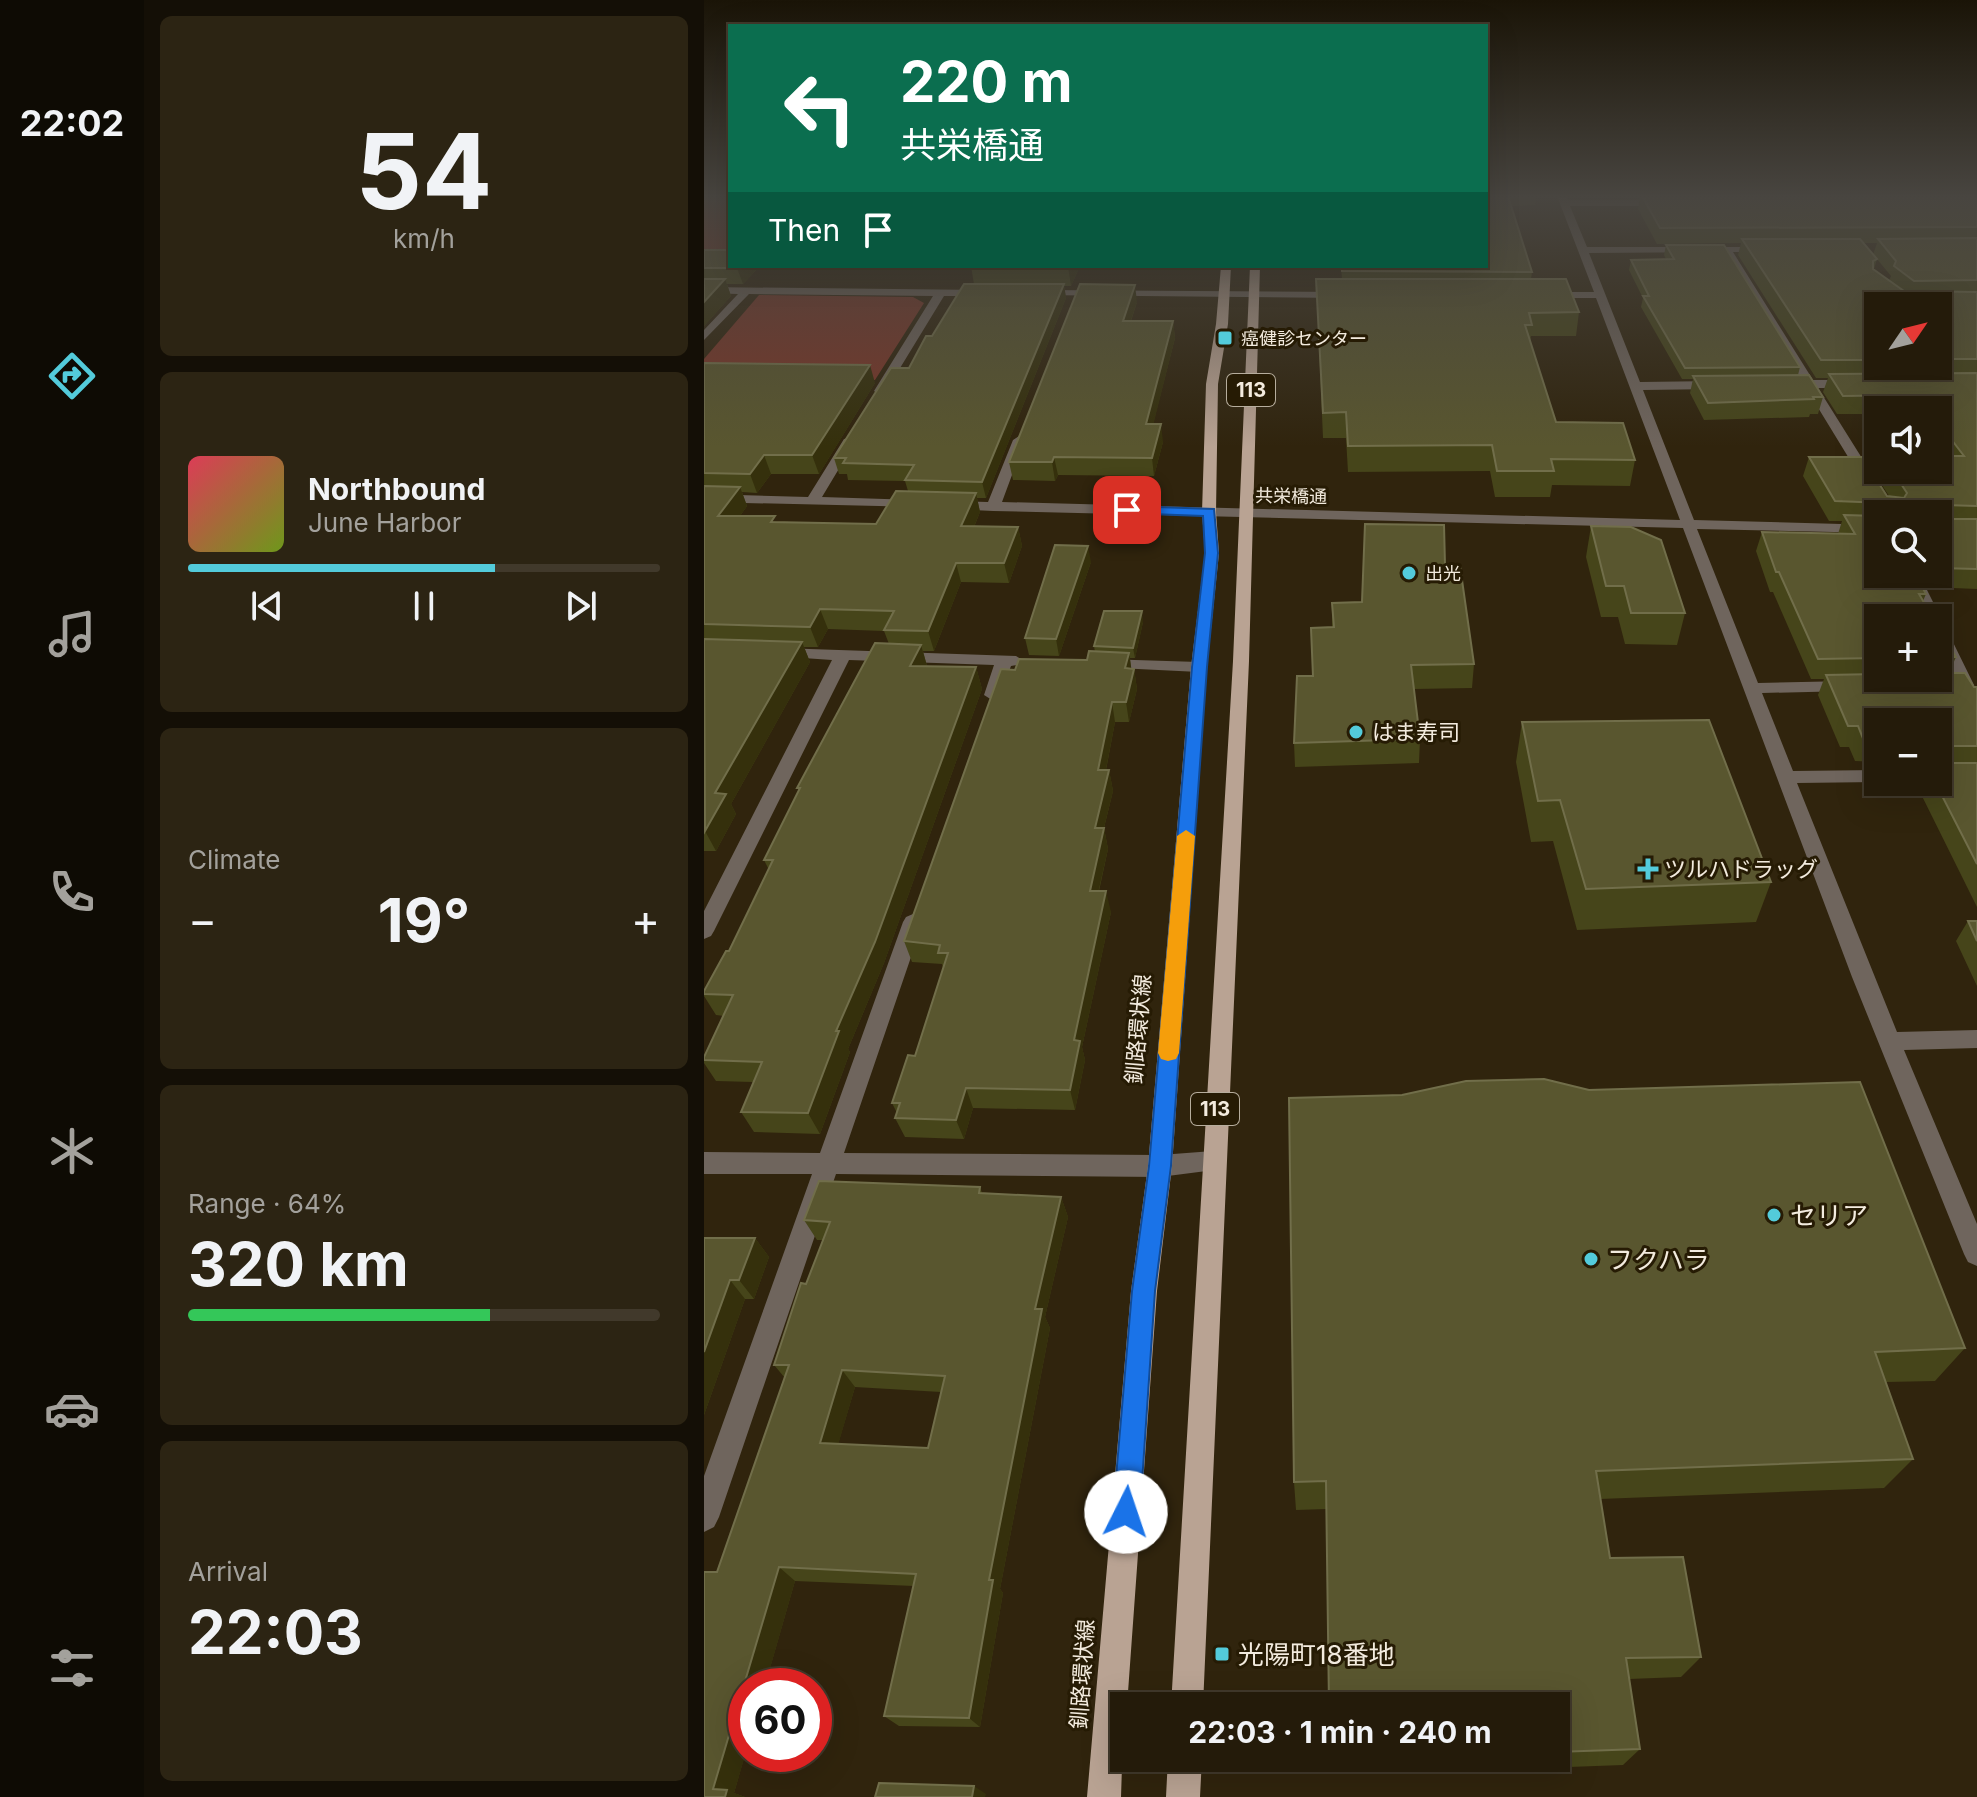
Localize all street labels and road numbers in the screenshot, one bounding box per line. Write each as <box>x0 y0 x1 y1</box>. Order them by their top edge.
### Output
road number: 113 <box>1227 374 1275 406</box>
street label: 共栄橋通 <box>1255 485 1327 507</box>
street label: 釧路環状線 <box>1120 973 1156 1085</box>
road number: 113 <box>1191 1093 1239 1125</box>
street label: 釧路環状線 <box>1065 1618 1099 1730</box>

